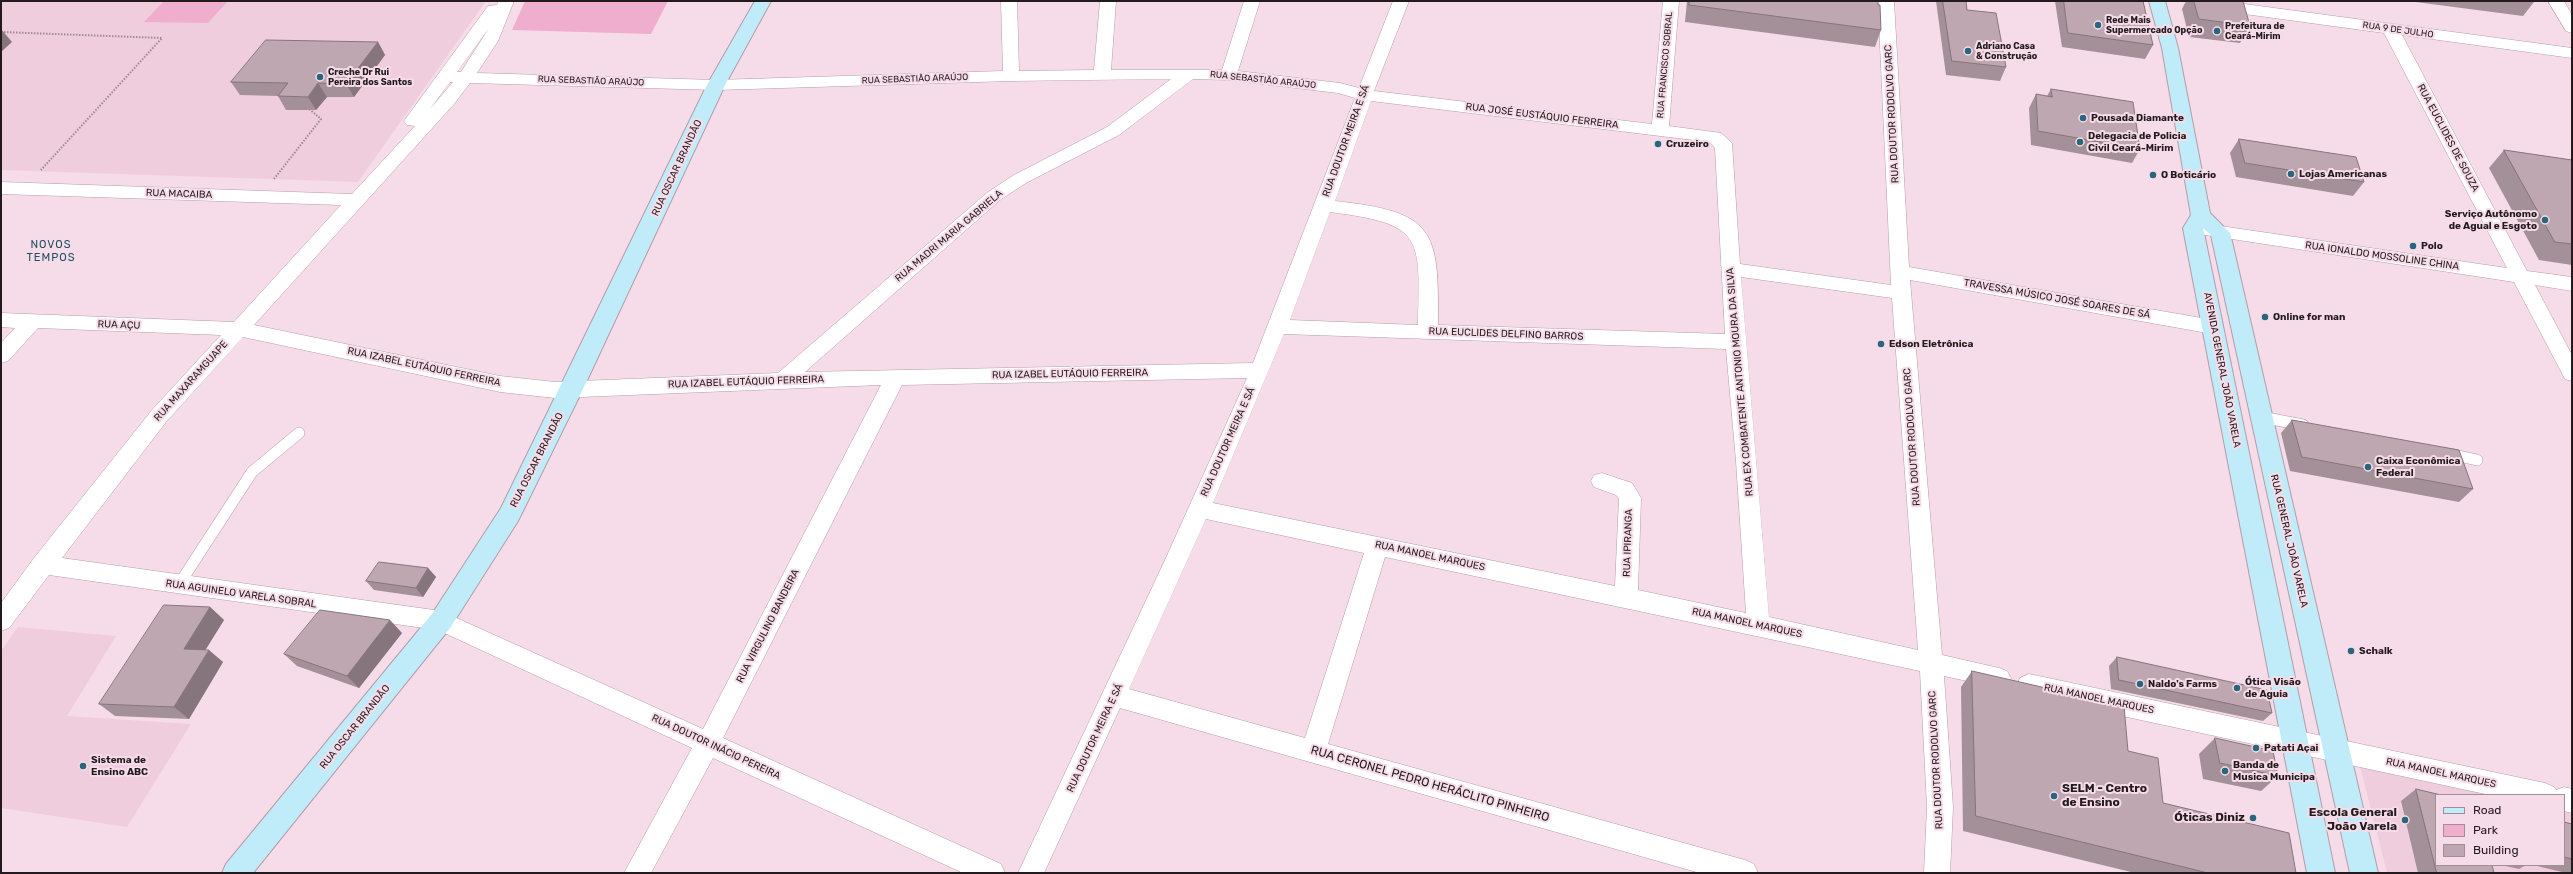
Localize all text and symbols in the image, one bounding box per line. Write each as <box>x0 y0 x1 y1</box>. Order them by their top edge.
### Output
street label: RUA FRANCISCO SOBRAL <box>1655 11 1675 119</box>
place label: Rede Mais Supermercado Opção <box>2106 15 2202 36</box>
marker: Rede Mais Supermercado Opção <box>2093 20 2103 30</box>
street label: RUA 9 DE JULHO <box>2362 20 2434 40</box>
place label: Prefeitura de Ceará-Mirim <box>2225 21 2285 42</box>
marker: Prefeitura de Ceará-Mirim <box>2212 26 2222 36</box>
place label: Adriano Casa & Construção <box>1976 41 2037 62</box>
street label: RUA DOUTOR RODOLVO GARC <box>1882 45 1902 183</box>
marker: Adriano Casa & Construção <box>1963 46 1973 56</box>
place label: Creche Dr Rui Pereira dos Santos <box>328 67 412 88</box>
street label: RUA SEBASTIÃO ARAÚJO <box>1209 69 1317 91</box>
marker: Creche Dr Rui Pereira dos Santos <box>315 72 325 82</box>
street label: RUA SEBASTIÃO ARAÚJO <box>862 72 968 86</box>
street label: RUA SEBASTIÃO ARAÚJO <box>538 74 644 88</box>
street label: RUA EUCLIDES DE SOUZA <box>2414 82 2482 194</box>
street label: RUA DOUTOR MEIRA E SÁ <box>1320 83 1372 199</box>
street label: RUA JOSÉ EUSTÁQUIO FERREIRA <box>1465 101 1619 131</box>
place label: Pousada Diamante <box>2091 112 2184 124</box>
marker: Pousada Diamante <box>2078 113 2088 123</box>
street label: RUA OSCAR BRANDÃO <box>649 118 705 218</box>
place label: Delegacia de Policia Civil Ceará-Mirim <box>2088 130 2186 154</box>
marker: Delegacia de Policia Civil Ceará-Mirim <box>2075 137 2085 147</box>
place label: Cruzeiro <box>1666 138 1709 150</box>
marker: Cruzeiro <box>1653 139 1663 149</box>
place label: Lojas Americanas <box>2299 168 2387 180</box>
place label: O Boticário <box>2161 169 2216 181</box>
marker: Lojas Americanas <box>2286 169 2296 179</box>
marker: O Boticário <box>2148 170 2158 180</box>
street label: RUA MACAIBA <box>146 187 212 201</box>
street label: RUA MADRI MARIA GABRIELA <box>893 187 1005 285</box>
place label: Serviço Autônomo de Agual e Esgoto <box>2445 208 2537 232</box>
marker: Serviço Autônomo de Agual e Esgoto <box>2540 215 2550 225</box>
district label: NOVOS TEMPOS <box>26 238 76 264</box>
street label: RUA IONALDO MOSSOLINE CHINA <box>2304 239 2460 273</box>
place label: Polo <box>2421 240 2443 252</box>
marker: Polo <box>2408 241 2418 251</box>
street label: RUA EX COMBATENTE ANTONIO MOURA DA SILVA <box>1724 267 1756 497</box>
street label: TRAVESSA MÚSICO JOSÉ SOARES DE SÁ <box>1963 277 2151 321</box>
street label: AVENIDA GENERAL JOÃO VARELA <box>2201 291 2243 449</box>
place label: Online for man <box>2273 311 2345 323</box>
marker: Online for man <box>2260 312 2270 322</box>
street label: RUA AÇU <box>97 318 141 332</box>
street label: RUA EUCLIDES DELFINO BARROS <box>1428 325 1584 343</box>
street label: RUA MAXARAMGUAPE <box>152 338 230 424</box>
place label: Edson Eletrônica <box>1889 338 1973 350</box>
marker: Edson Eletrônica <box>1876 339 1886 349</box>
street label: RUA IZABEL EUTÁQUIO FERREIRA <box>346 345 502 389</box>
street label: RUA IZABEL EUTÁQUIO FERREIRA <box>992 367 1148 381</box>
street label: RUA DOUTOR RODOLVO GARC <box>1901 368 1923 506</box>
street label: RUA IZABEL EUTÁQUIO FERREIRA <box>668 373 824 391</box>
street label: RUA DOUTOR MEIRA E SÁ <box>1198 385 1258 499</box>
street label: RUA OSCAR BRANDÃO <box>508 411 566 509</box>
place label: Caixa Econômica Federal <box>2376 455 2460 478</box>
marker: Caixa Econômica Federal <box>2363 462 2373 472</box>
street label: RUA GENERAL JOÃO VARELA <box>2268 473 2310 609</box>
street label: RUA IPIRANGA <box>1621 509 1635 577</box>
street label: RUA MANOEL MARQUES <box>1374 538 1486 574</box>
street label: RUA VIRGULINO BANDEIRA <box>734 567 802 685</box>
street label: RUA AGUINELO VARELA SOBRAL <box>165 577 317 611</box>
street label: RUA MANOEL MARQUES <box>1691 605 1803 641</box>
place label: Schalk <box>2359 645 2393 657</box>
marker: Schalk <box>2346 646 2356 656</box>
place label: Ótica Visão de Aguia <box>2245 676 2301 700</box>
place label: Naldo's Farms <box>2148 678 2217 690</box>
marker: Naldo's Farms <box>2135 679 2145 689</box>
street label: RUA MANOEL MARQUES <box>2043 681 2155 717</box>
street label: RUA OSCAR BRANDÃO <box>317 682 393 772</box>
street label: RUA DOUTOR MEIRA E SÁ <box>1065 682 1125 794</box>
marker: Ótica Visão de Aguia <box>2232 683 2242 693</box>
street label: RUA DOUTOR RODOLVO GARC <box>1926 691 1946 829</box>
street label: RUA DOUTOR INÁCIO PEREIRA <box>650 712 782 782</box>
place label: Patati Açai <box>2264 742 2318 754</box>
street label: RUA CERONEL PEDRO HERÁCLITO PINHEIRO <box>1309 743 1551 825</box>
marker: Patati Açai <box>2251 743 2261 753</box>
place label: Sistema de Ensino ABC <box>91 754 148 778</box>
street label: RUA MANOEL MARQUES <box>2385 755 2497 791</box>
place label: Banda de Musica Municipa <box>2233 759 2315 782</box>
marker: Sistema de Ensino ABC <box>78 761 88 771</box>
marker: Banda de Musica Municipa <box>2220 766 2230 776</box>
place label: SELM - Centro de Ensino <box>2062 782 2147 810</box>
marker: SELM - Centro de Ensino <box>2049 791 2059 801</box>
legend <box>2435 794 2565 866</box>
text: Road <box>2473 803 2501 817</box>
place label: Escola General João Varela <box>2309 806 2397 834</box>
place label: Óticas Diniz <box>2174 811 2245 825</box>
marker: Óticas Diniz <box>2248 813 2258 823</box>
marker: Escola General João Varela <box>2400 815 2410 825</box>
text: Park <box>2473 823 2498 837</box>
text: Building <box>2473 843 2519 857</box>

